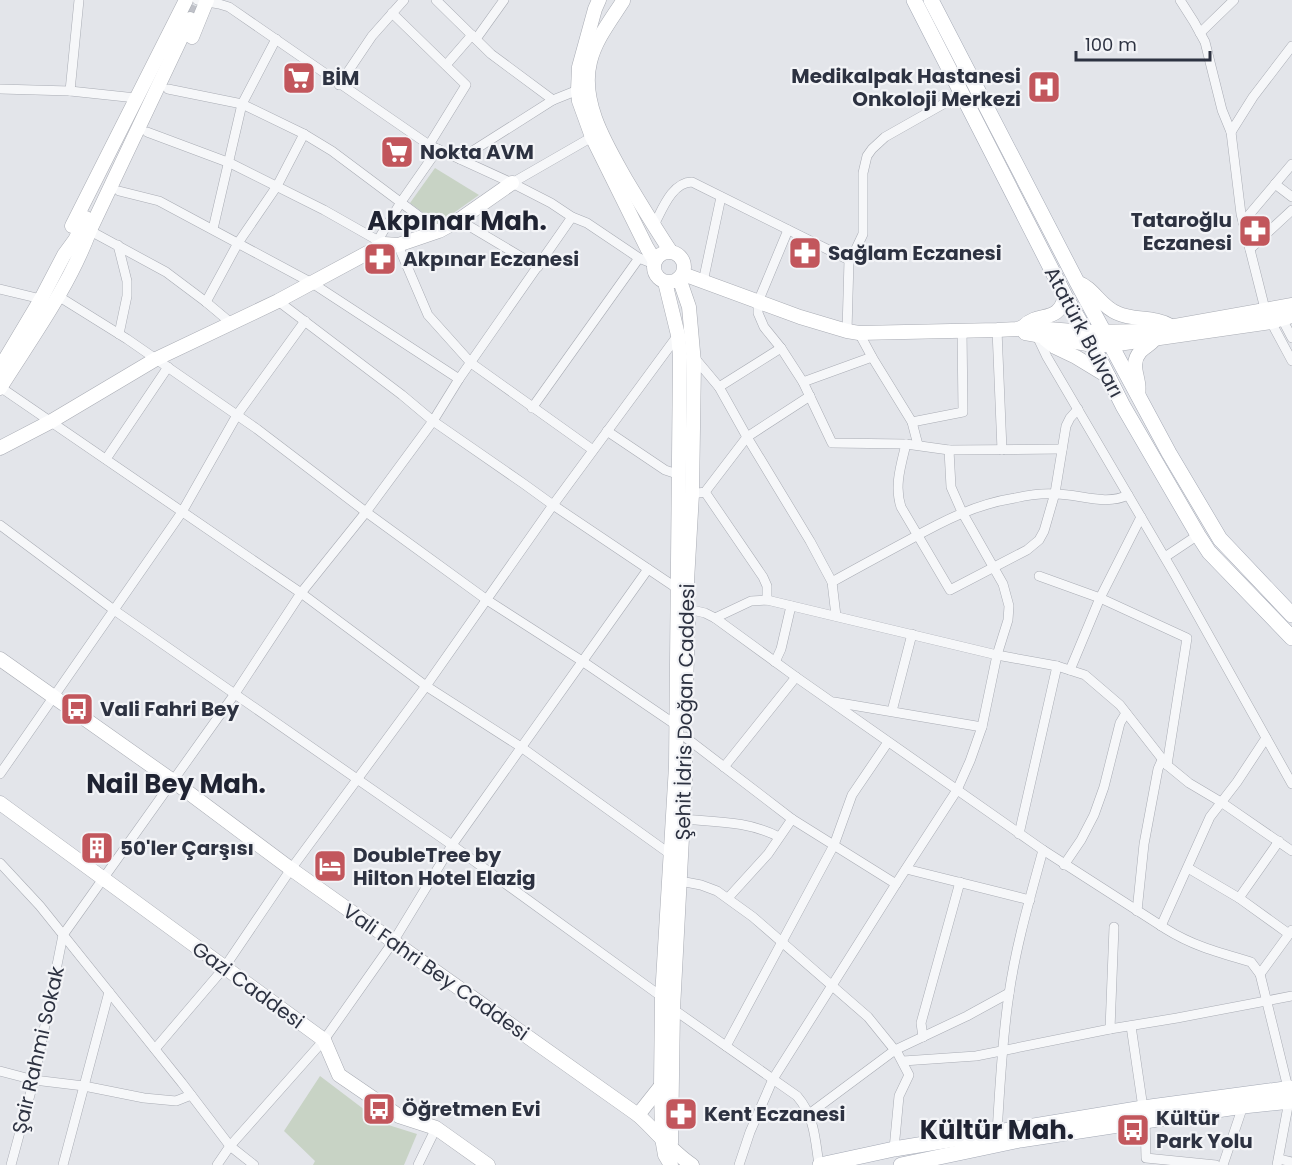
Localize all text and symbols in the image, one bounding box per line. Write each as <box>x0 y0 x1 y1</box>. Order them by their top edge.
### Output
scale bar <box>1076 24 1210 62</box>
text: 100 m <box>1085 32 1137 57</box>
supermarket icon: BİM <box>281 60 317 96</box>
place label: Medikalpak Hastanesi Onkoloji Merkezi <box>791 62 1021 113</box>
place label: BİM <box>322 64 359 92</box>
hospital icon: Medikalpak Hastanesi Onkoloji Merkezi <box>1026 69 1062 105</box>
supermarket icon: Nokta AVM <box>379 134 415 170</box>
place label: Nokta AVM <box>420 138 534 166</box>
district label: Akpınar Mah. <box>367 203 547 239</box>
place label: Tataroğlu Eczanesi <box>1131 206 1232 257</box>
pharmacy icon: Tataroğlu Eczanesi <box>1237 213 1273 249</box>
pharmacy icon: Sağlam Eczanesi <box>787 235 823 271</box>
place label: Sağlam Eczanesi <box>828 239 1002 267</box>
pharmacy icon: Akpınar Eczanesi <box>362 241 398 277</box>
place label: Akpınar Eczanesi <box>403 245 579 273</box>
street label: Atatürk Bulvarı <box>1038 262 1130 402</box>
street label: Şehit İdris Doğan Caddesi <box>669 583 701 841</box>
bus stop icon: Vali Fahri Bey <box>59 691 95 727</box>
place label: Vali Fahri Bey <box>100 695 239 723</box>
district label: Nail Bey Mah. <box>86 766 266 802</box>
building icon: 50'ler Çarşısı <box>79 830 115 866</box>
place label: 50'ler Çarşısı <box>120 834 254 862</box>
place label: DoubleTree by Hilton Hotel Elazig <box>353 841 536 892</box>
hotel icon: DoubleTree by Hilton Hotel Elazig <box>312 848 348 884</box>
street label: Vali Fahri Bey Caddesi <box>337 897 535 1047</box>
street label: Gazi Caddesi <box>186 935 310 1035</box>
street label: Şair Rahmi Sokak <box>5 963 71 1136</box>
bus stop icon: Öğretmen Evi <box>361 1091 397 1127</box>
place label: Öğretmen Evi <box>402 1095 541 1123</box>
pharmacy icon: Kent Eczanesi <box>663 1096 699 1132</box>
place label: Kent Eczanesi <box>704 1100 845 1128</box>
place label: Kültür Park Yolu <box>1156 1104 1253 1155</box>
district label: Kültür Mah. <box>920 1112 1074 1148</box>
bus stop icon: Kültür Park Yolu <box>1115 1112 1151 1148</box>

